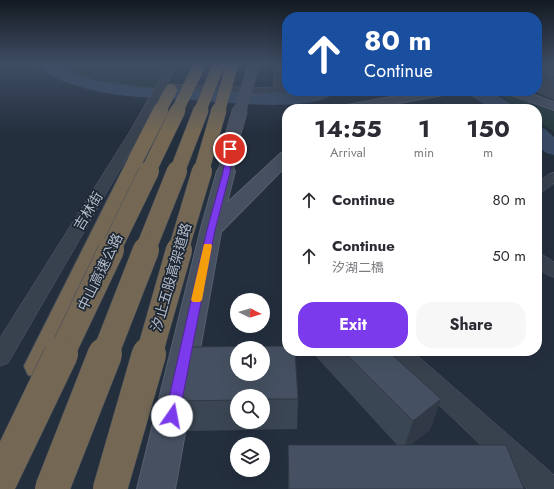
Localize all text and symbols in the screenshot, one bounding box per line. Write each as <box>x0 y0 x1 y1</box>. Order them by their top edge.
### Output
text: 80 m <box>364 20 431 61</box>
icon: ahead <box>298 28 350 80</box>
text: Continue <box>364 58 433 84</box>
text: 14:55 <box>314 111 382 146</box>
text: 1 <box>418 111 430 146</box>
text: 150 <box>466 111 510 146</box>
pin <box>213 132 247 166</box>
icon: arrive <box>219 138 241 160</box>
text: Arrival <box>330 143 366 162</box>
text: min <box>414 143 434 162</box>
text: m <box>483 143 493 162</box>
street label: 吉林街 <box>69 188 107 234</box>
icon: ahead <box>298 189 320 211</box>
text: Continue <box>332 189 395 211</box>
text: 80 m <box>493 189 526 211</box>
street label: 汐止五股高架道路 <box>146 220 196 334</box>
street label: 中山高速公路 <box>73 230 127 314</box>
text: Continue <box>332 235 395 257</box>
icon: ahead <box>298 245 320 267</box>
text: 50 m <box>492 245 526 267</box>
text: 汐湖二橋 <box>332 258 384 277</box>
north arrow <box>230 293 270 333</box>
map controls <box>230 293 270 477</box>
button: Exit <box>298 302 408 348</box>
button: Share <box>416 302 526 348</box>
button: sound <box>230 341 270 381</box>
button: search <box>230 389 270 429</box>
position arrow <box>151 395 193 437</box>
button: layers <box>230 437 270 477</box>

